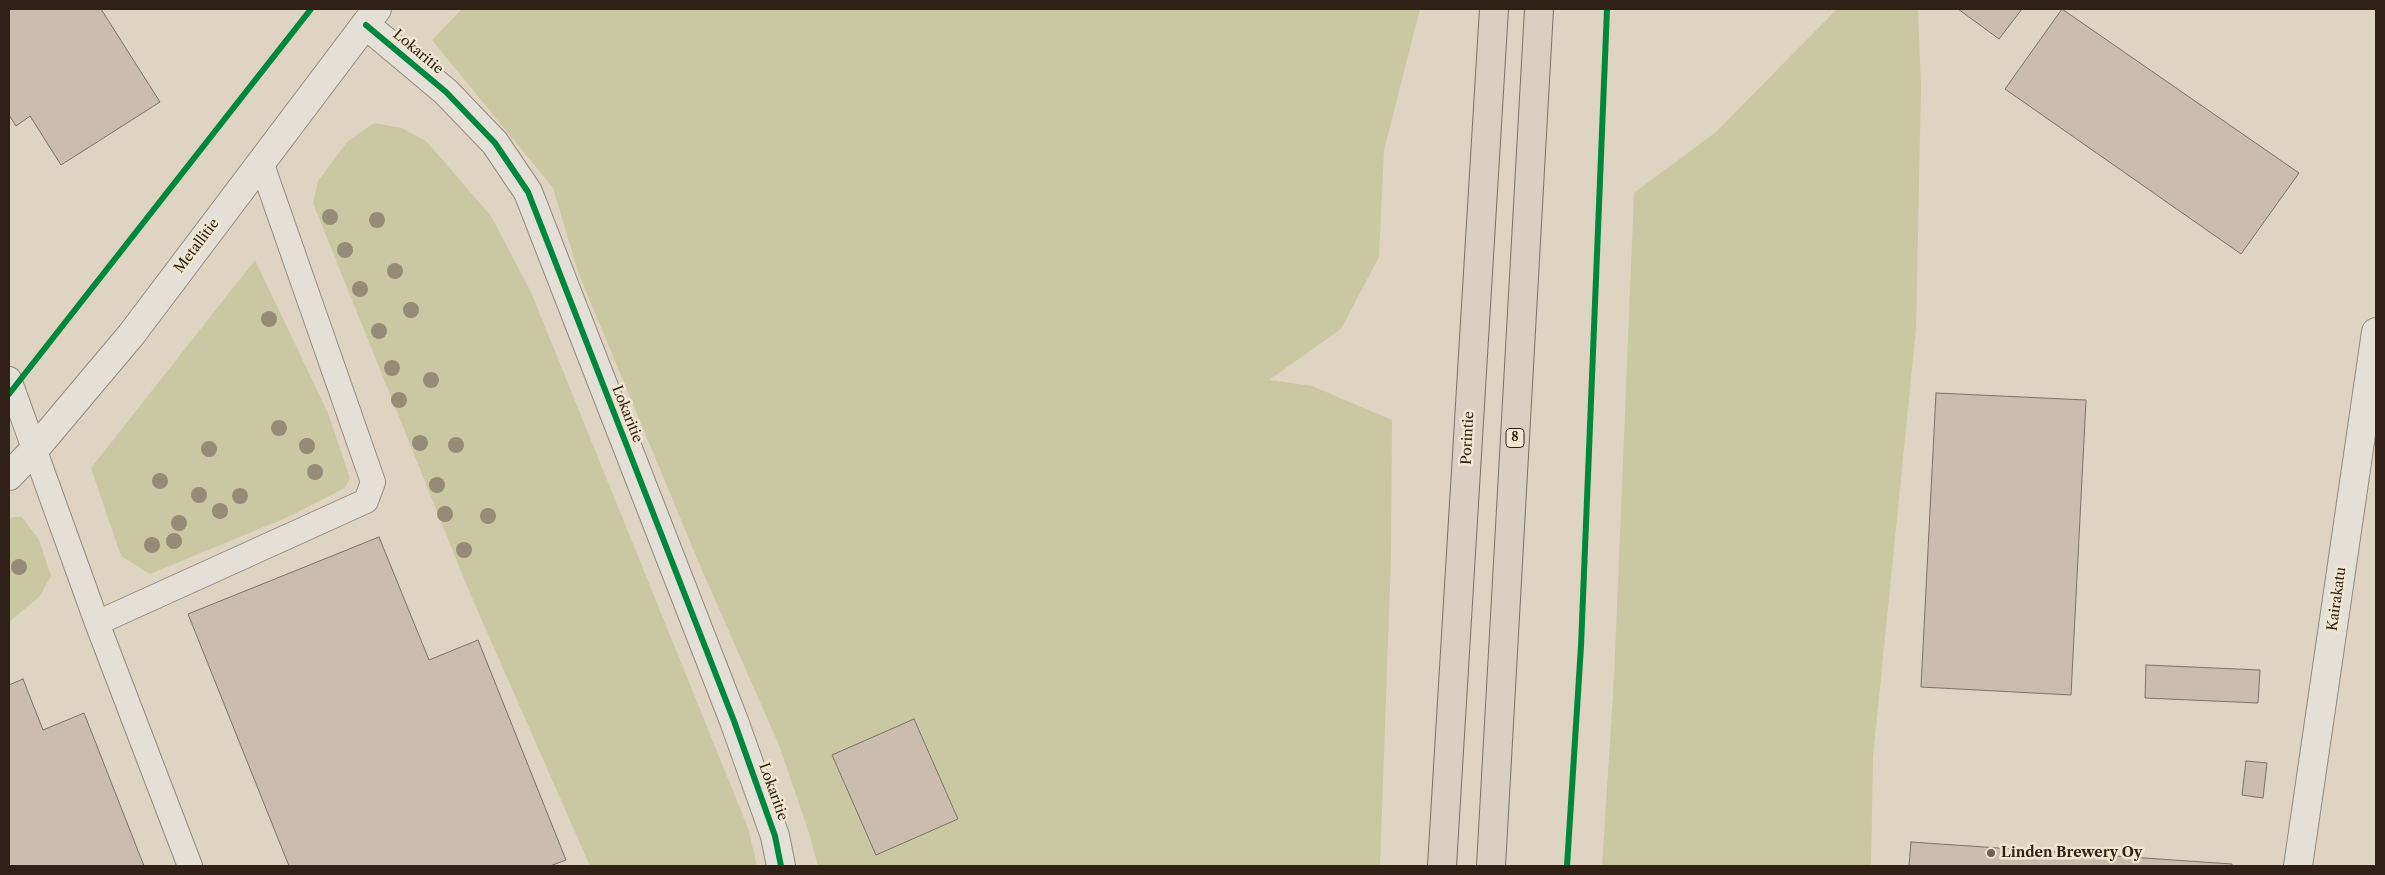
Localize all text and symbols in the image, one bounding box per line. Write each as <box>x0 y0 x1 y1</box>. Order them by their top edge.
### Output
street label: Lokaritie <box>390 26 446 78</box>
street label: Metallitie <box>171 216 223 276</box>
street label: Lokaritie <box>608 383 646 445</box>
street label: Porintie <box>1458 411 1478 465</box>
road number: 8 <box>1506 428 1524 448</box>
street label: Kairakatu <box>2324 566 2350 632</box>
street label: Lokaritie <box>755 761 791 823</box>
place label: Linden Brewery Oy <box>2001 845 2142 861</box>
marker: Linden Brewery Oy <box>1985 847 1997 859</box>

